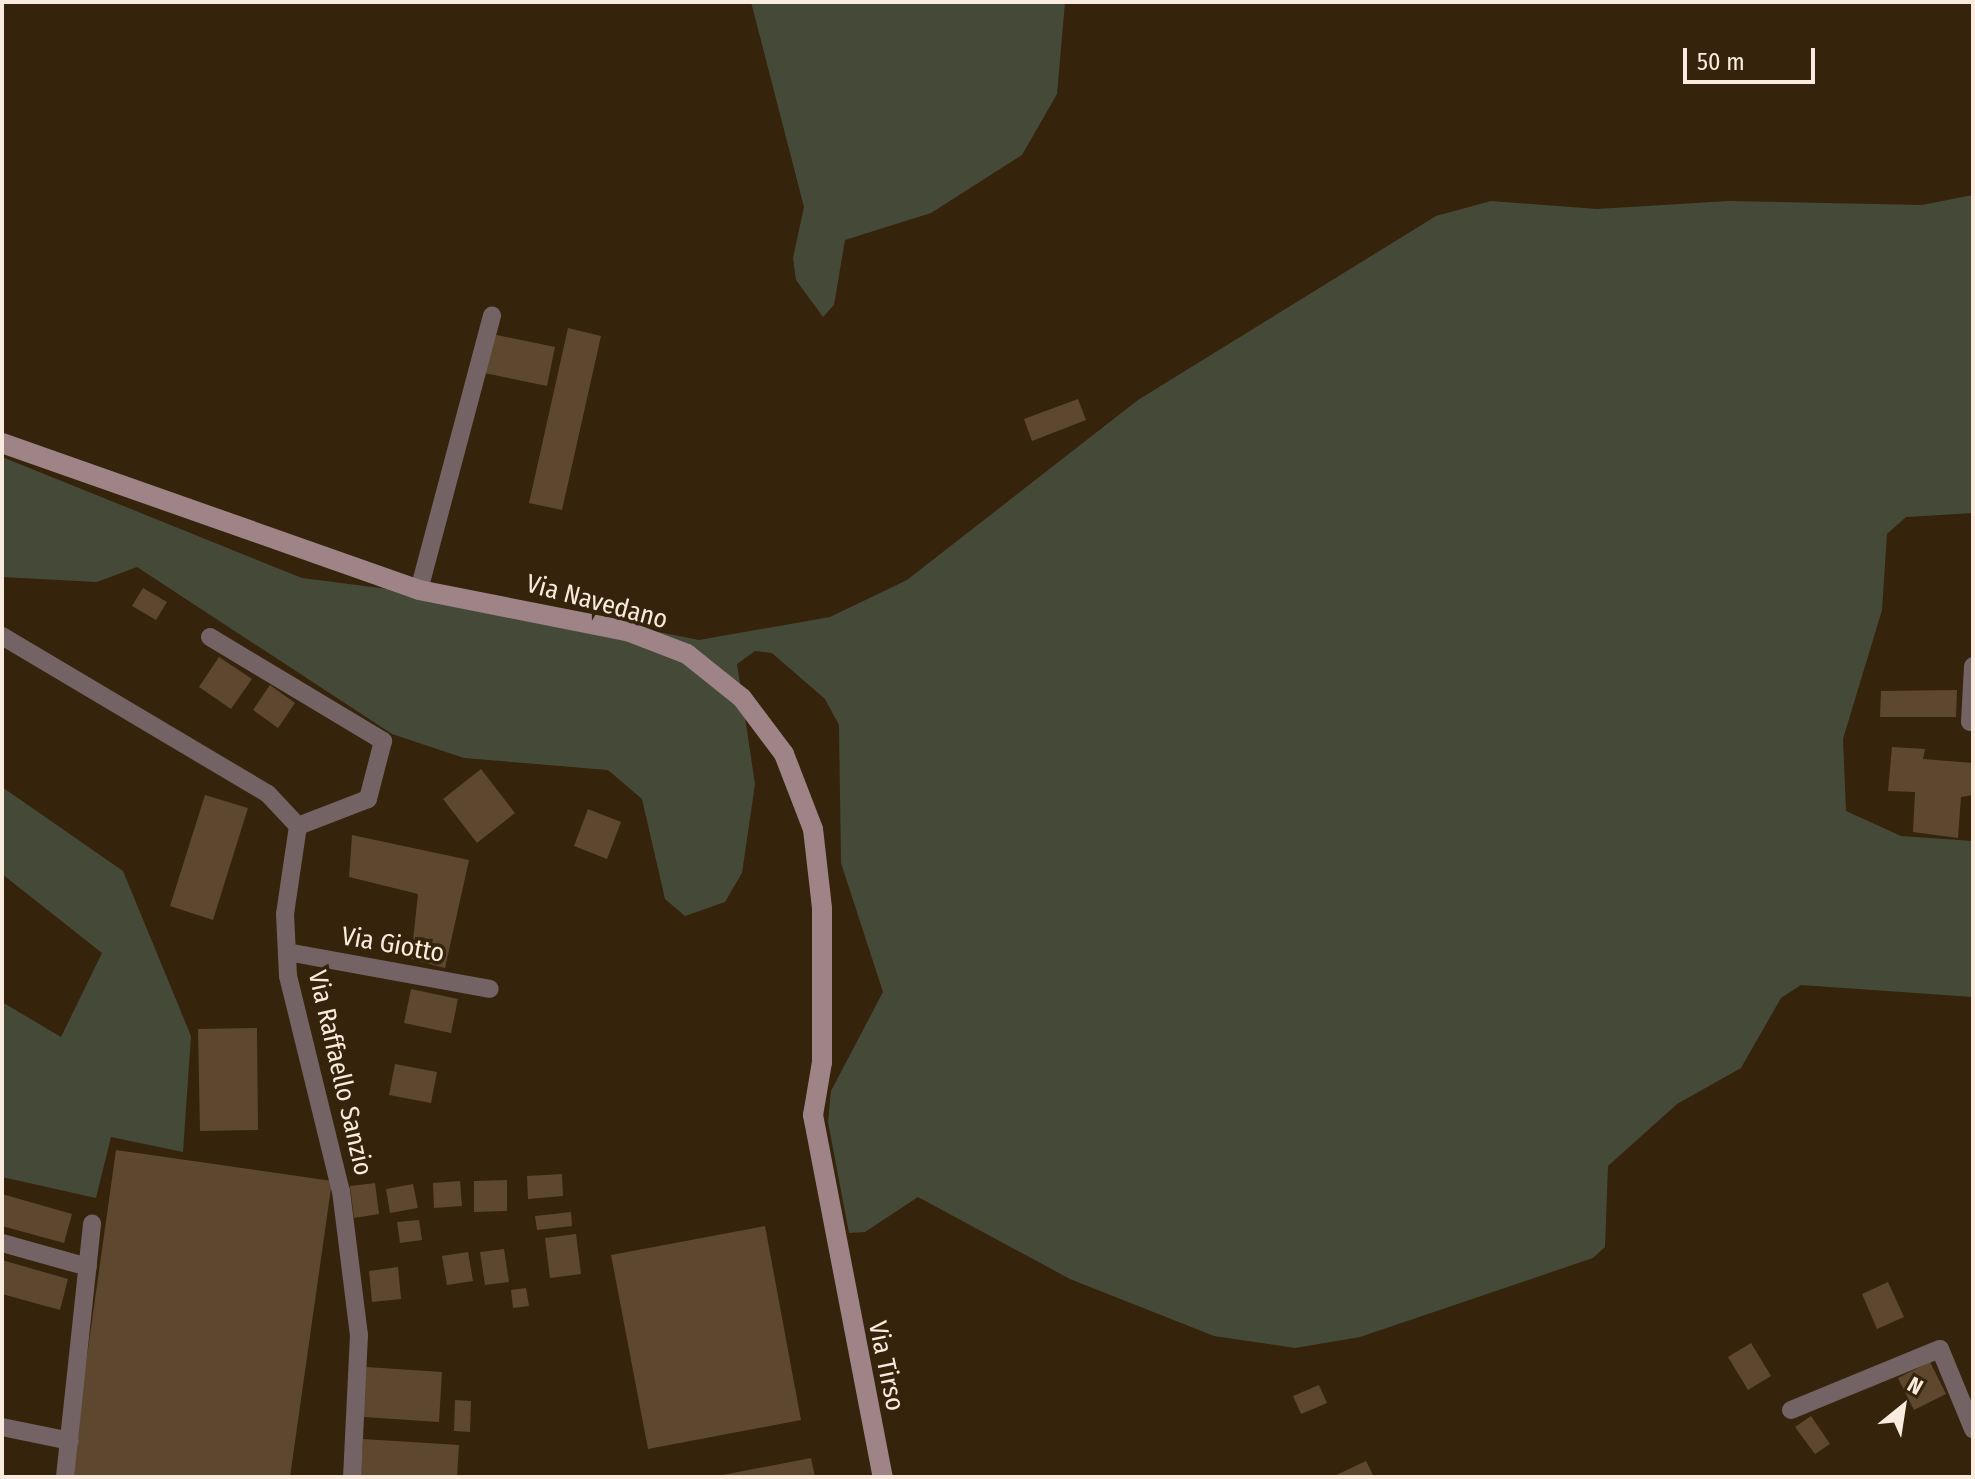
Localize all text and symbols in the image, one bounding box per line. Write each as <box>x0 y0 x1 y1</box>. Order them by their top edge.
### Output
scale bar <box>1687 32 1819 82</box>
text: 50 m <box>1697 48 1745 76</box>
street label: Via Navedano <box>523 568 671 636</box>
street label: Via Giotto <box>339 921 447 969</box>
street label: Via Raffaello Sanzio <box>301 967 379 1179</box>
street label: Via Tirso <box>861 1318 911 1414</box>
north arrow <box>1863 1367 1943 1447</box>
text: N <box>1903 1371 1928 1401</box>

